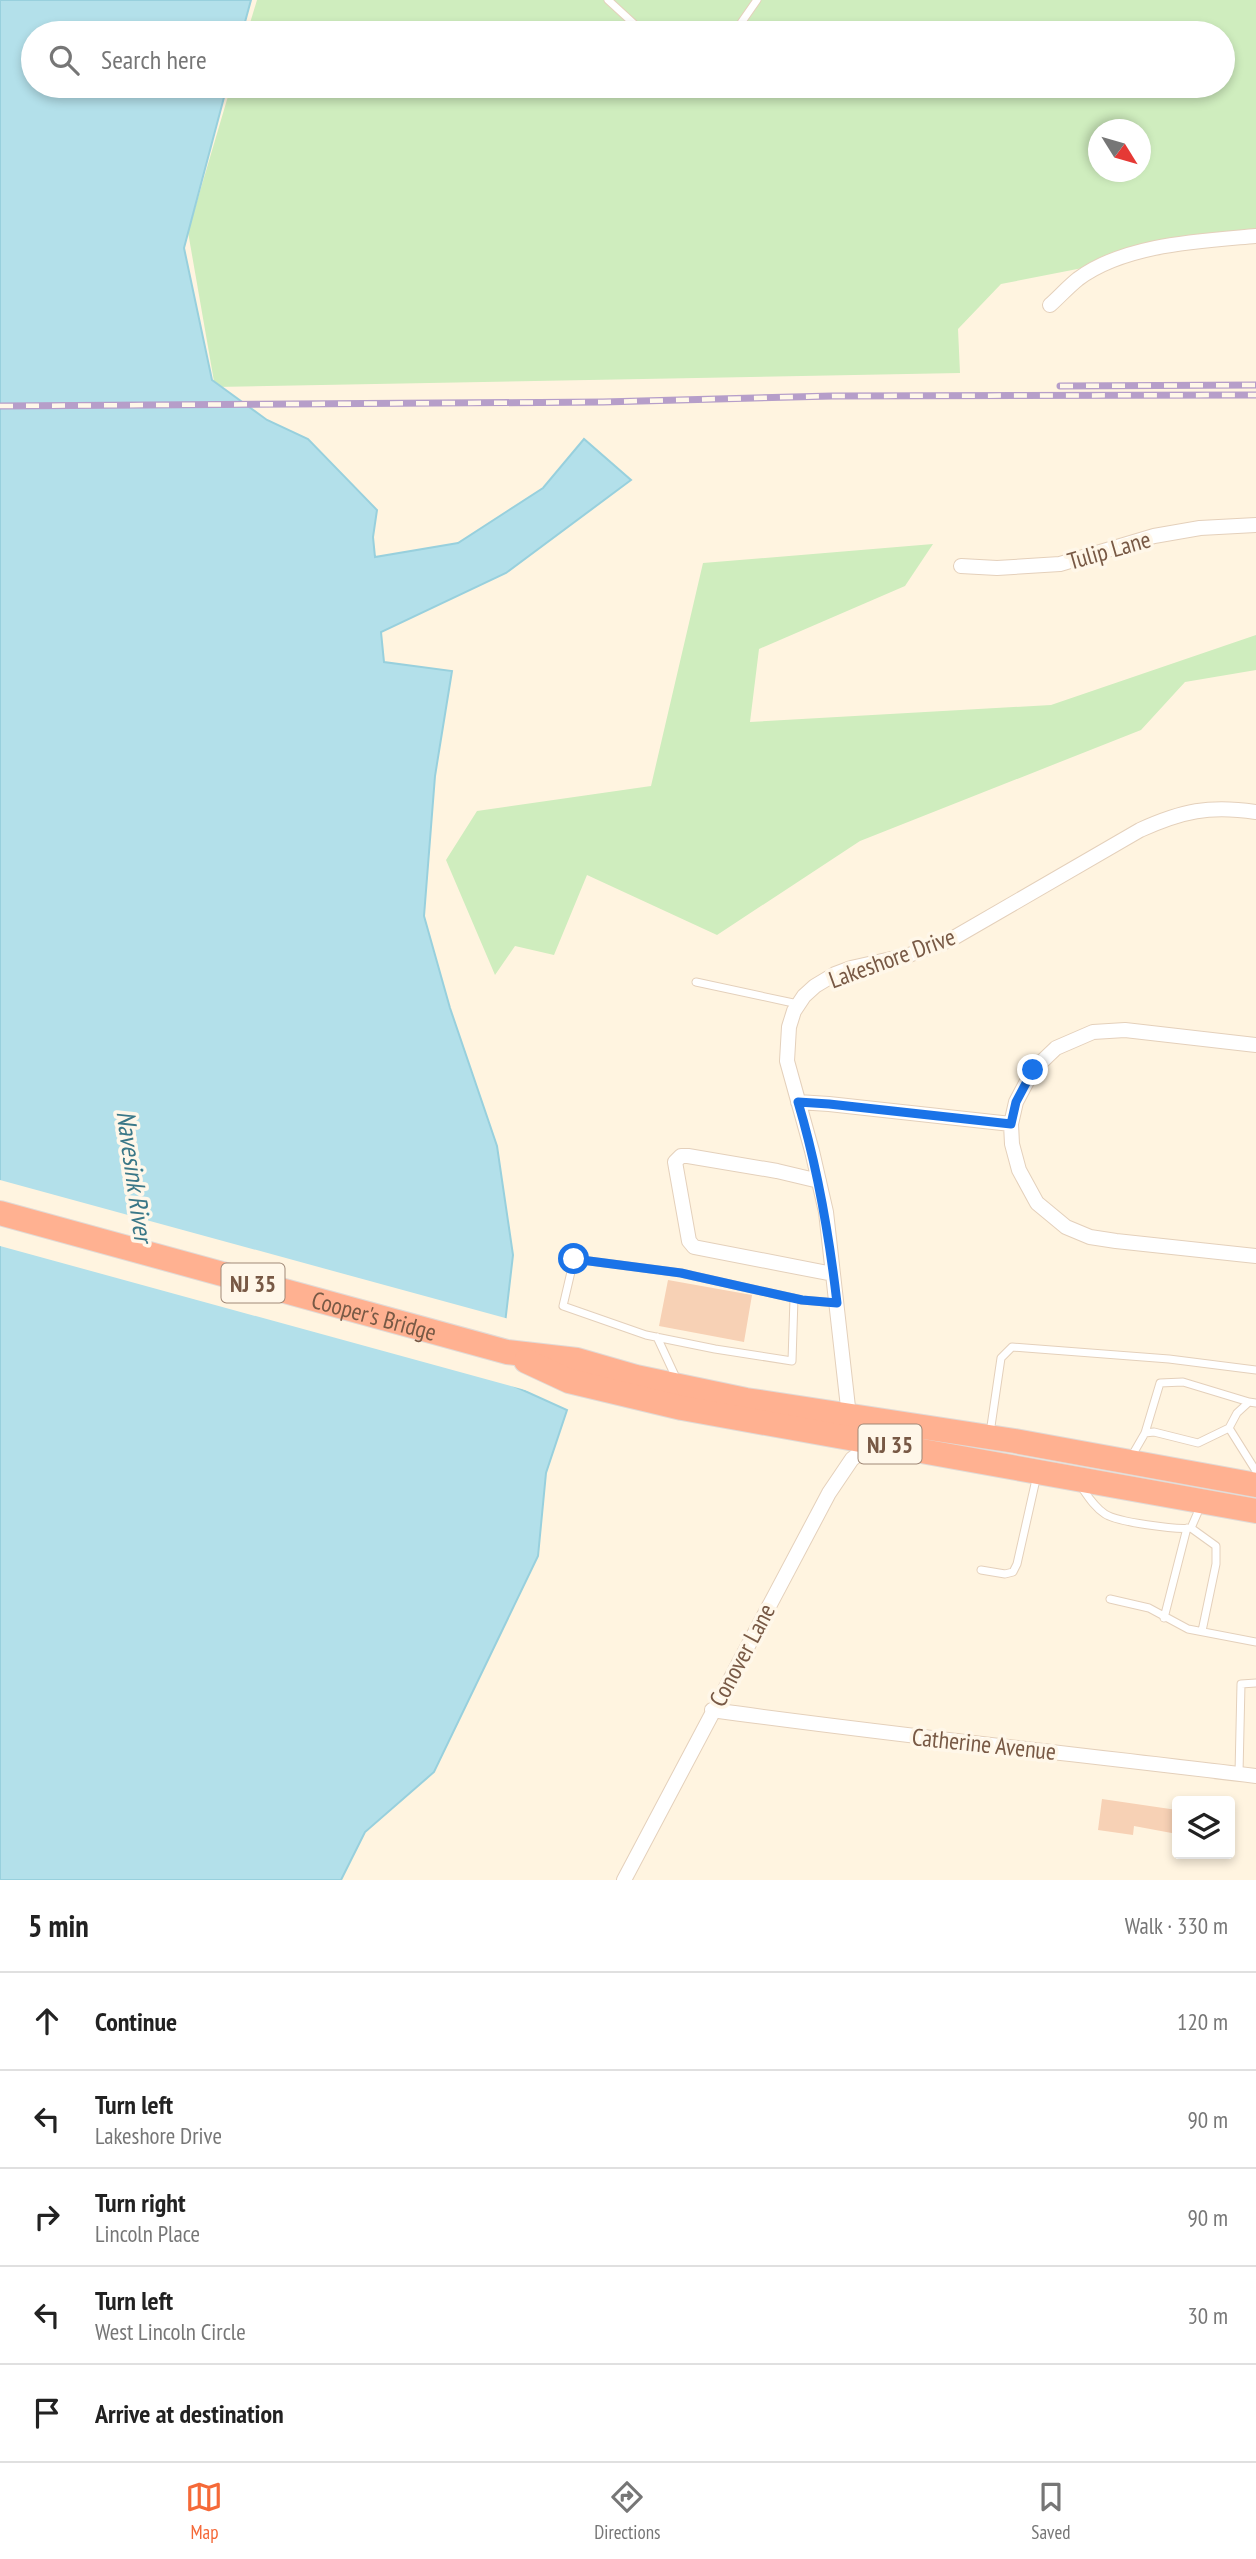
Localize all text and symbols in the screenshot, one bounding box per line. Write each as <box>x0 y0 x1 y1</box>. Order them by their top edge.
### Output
search box <box>21 21 1235 98</box>
icon: search <box>45 41 83 79</box>
text: Search here <box>101 43 207 76</box>
north arrow <box>1088 119 1151 182</box>
street label: Tulip Lane <box>1064 523 1154 577</box>
street label: Lakeshore Drive <box>824 921 960 995</box>
route end <box>1017 1054 1048 1085</box>
water label: Navesink River <box>109 1108 161 1248</box>
route start <box>558 1243 589 1274</box>
road number: NJ 35 <box>222 1264 284 1302</box>
street label: Cooper's Bridge <box>308 1284 440 1347</box>
road number: NJ 35 <box>858 1424 922 1464</box>
street label: Conover Lane <box>702 1598 782 1712</box>
street label: Catherine Avenue <box>910 1721 1058 1767</box>
map controls <box>1172 1796 1235 1859</box>
button: layers <box>1172 1796 1235 1859</box>
text: 5 min <box>28 1906 89 1945</box>
text: Walk · 330 m <box>1125 1911 1228 1940</box>
icon: ahead <box>28 2002 66 2040</box>
text: Continue <box>95 2005 177 2038</box>
text: 120 m <box>1177 2007 1228 2036</box>
text: Turn left <box>95 2088 173 2121</box>
icon: left <box>28 2100 66 2138</box>
text: 90 m <box>1187 2105 1228 2134</box>
text: Lakeshore Drive <box>95 2121 222 2150</box>
text: Turn right <box>95 2186 186 2219</box>
icon: right <box>28 2198 66 2236</box>
text: 90 m <box>1187 2203 1228 2232</box>
text: Lincoln Place <box>95 2219 200 2248</box>
text: Turn left <box>95 2284 173 2317</box>
icon: left <box>28 2296 66 2334</box>
text: 30 m <box>1187 2301 1228 2330</box>
text: West Lincoln Circle <box>95 2317 246 2346</box>
icon: arrive <box>28 2394 66 2432</box>
text: Arrive at destination <box>95 2397 284 2430</box>
tab: Map <box>185 2478 223 2544</box>
tab: Directions <box>594 2478 660 2544</box>
tab: Saved <box>1031 2478 1071 2544</box>

